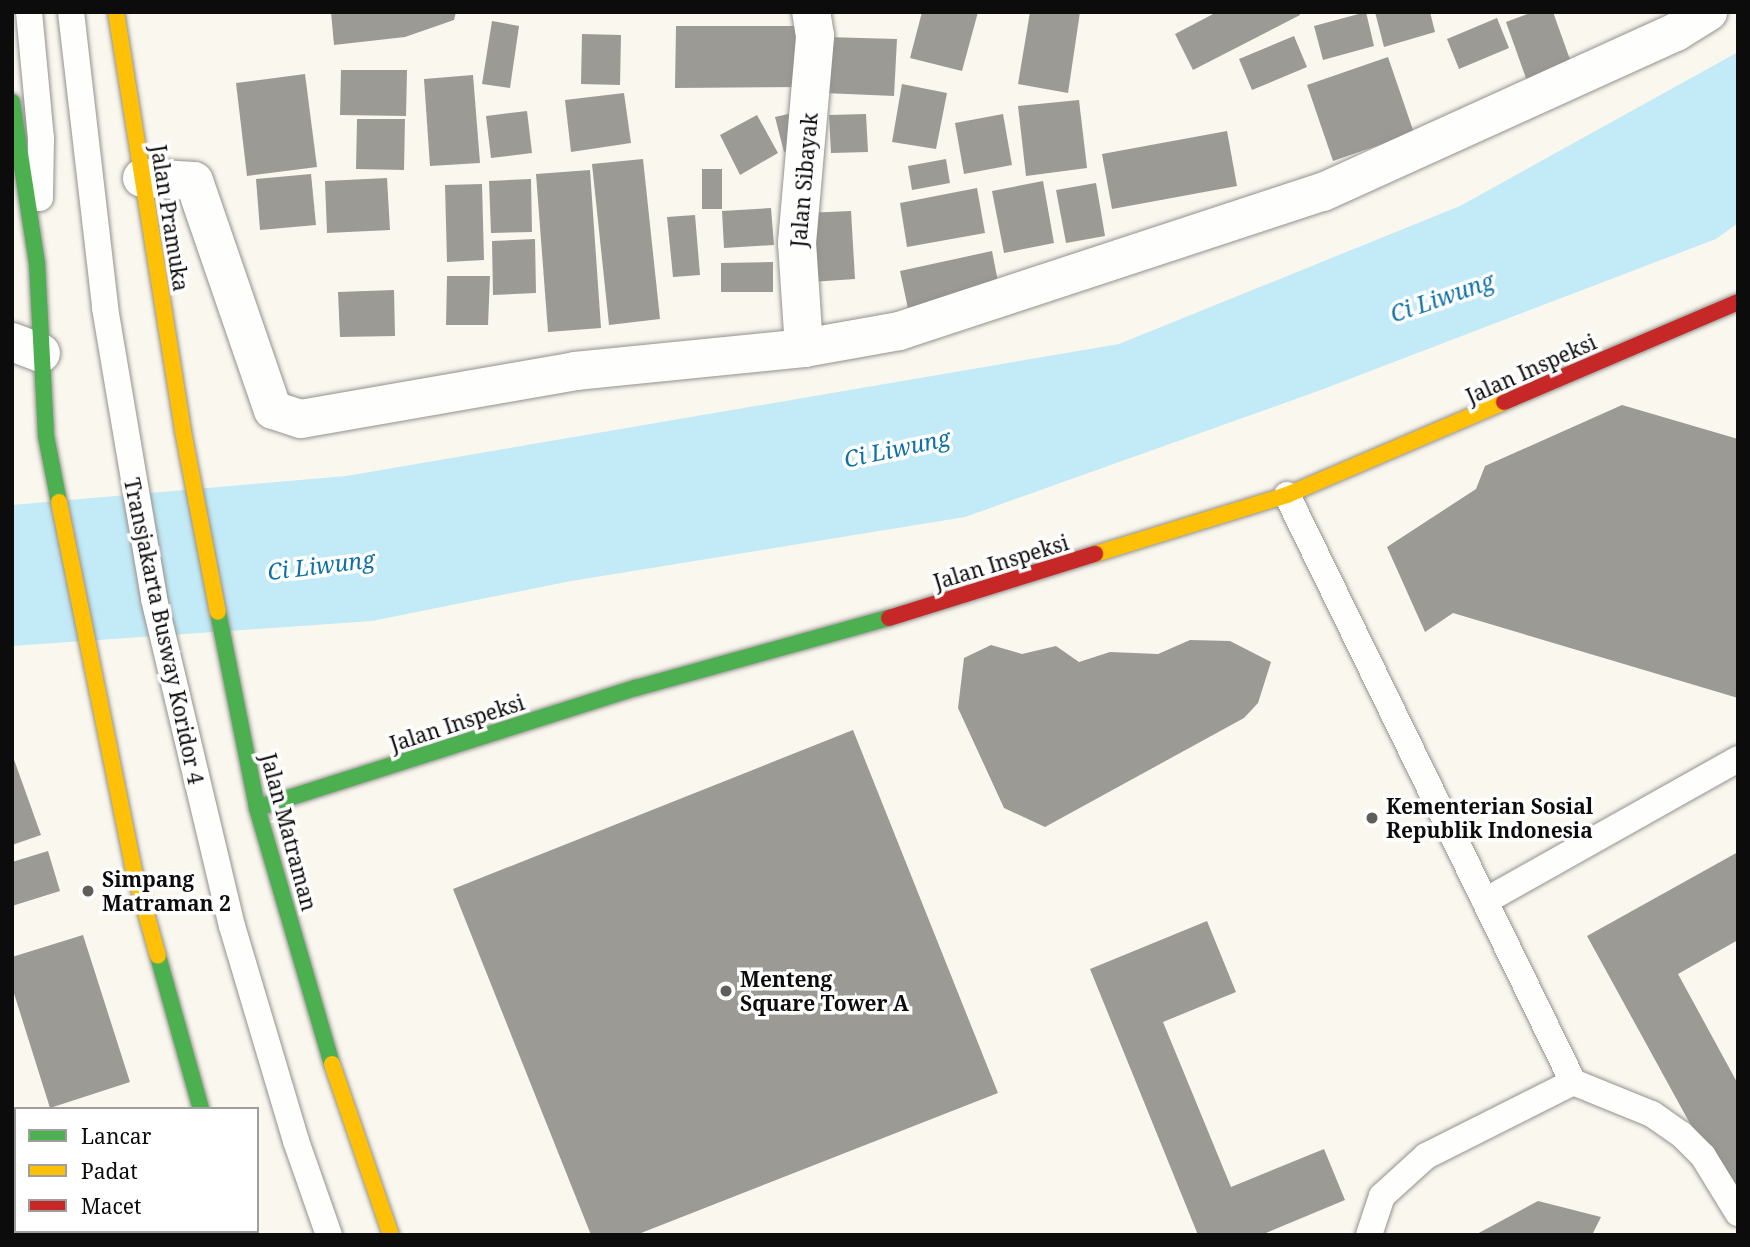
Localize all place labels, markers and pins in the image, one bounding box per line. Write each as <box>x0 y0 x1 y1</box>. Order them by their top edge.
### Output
place label: Kementerian Sosial Republik Indonesia <box>1386 793 1593 843</box>
marker: Kementerian Sosial Republik Indonesia <box>1364 810 1380 826</box>
place label: Simpang Matraman 2 <box>102 866 231 916</box>
marker: Simpang Matraman 2 <box>80 883 96 899</box>
place label: Menteng Square Tower A <box>740 966 909 1016</box>
marker: Menteng Square Tower A <box>718 983 734 999</box>

